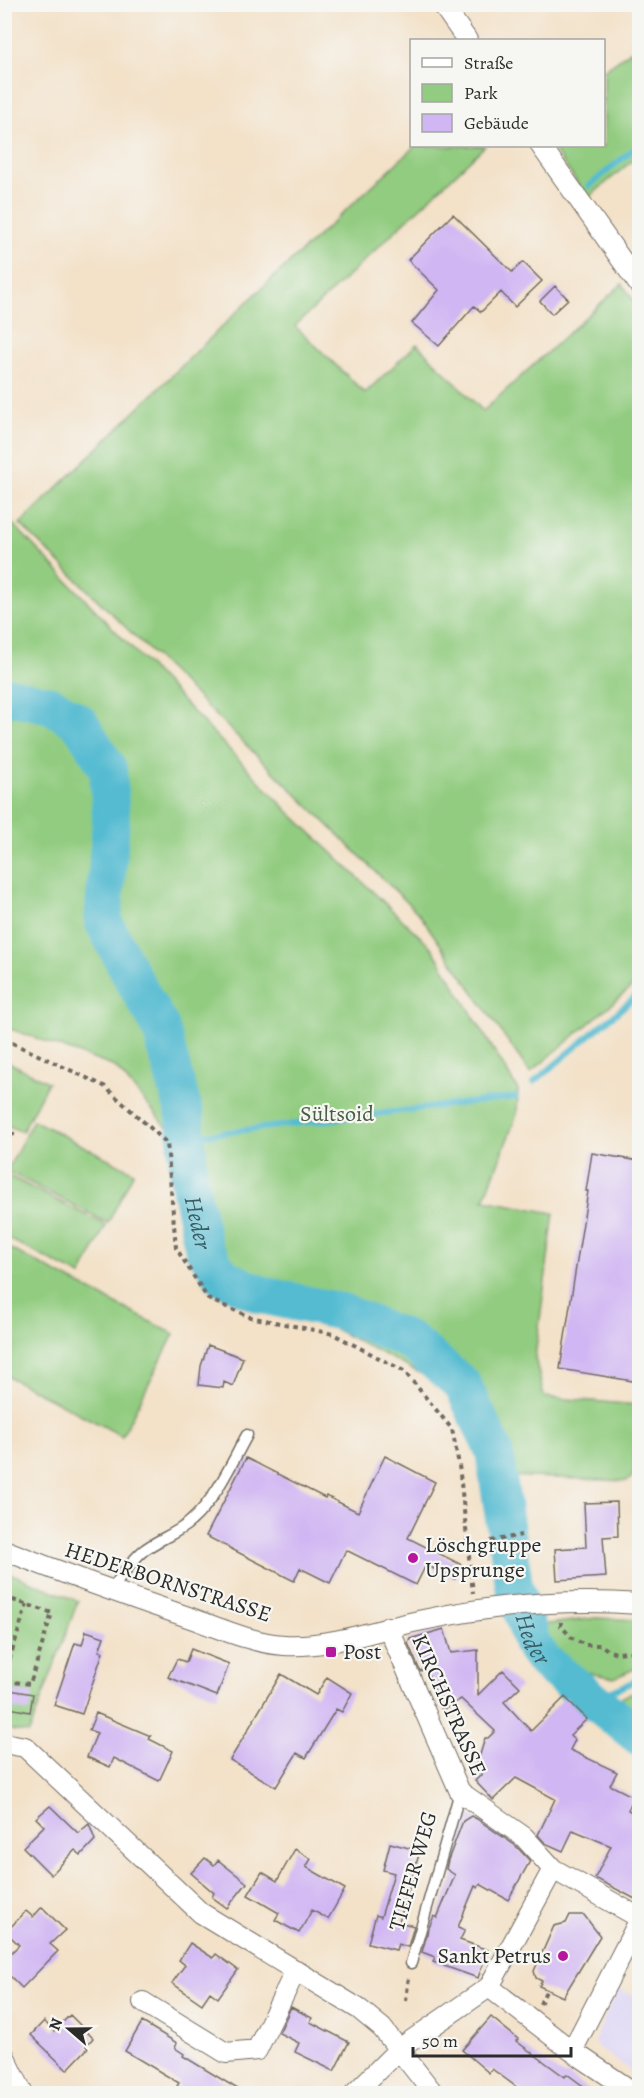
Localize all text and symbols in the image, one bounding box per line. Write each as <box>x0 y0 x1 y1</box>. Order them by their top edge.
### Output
legend <box>410 39 605 147</box>
text: Straße <box>464 51 513 75</box>
text: Park <box>464 81 498 105</box>
text: Gebäude <box>464 111 529 135</box>
park label: Sültsoid <box>300 1099 374 1129</box>
water label: Heder <box>177 1193 220 1253</box>
place label: Löschgruppe Upsprunge <box>425 1530 541 1585</box>
street label: HEDERBORNSTRASSE <box>61 1534 275 1630</box>
marker: Löschgruppe Upsprunge <box>406 1551 420 1565</box>
water label: Heder <box>508 1609 558 1672</box>
street label: KIRCHSTRASSE <box>404 1630 494 1780</box>
place label: Post <box>343 1637 381 1667</box>
marker: Post <box>324 1645 338 1659</box>
street label: TIEFER WEG <box>382 1808 444 1934</box>
place label: Sankt Petrus <box>438 1941 551 1971</box>
marker: Sankt Petrus <box>556 1949 570 1963</box>
north arrow <box>39 1999 99 2059</box>
text: N <box>44 2015 68 2033</box>
scale bar <box>413 2020 570 2058</box>
text: 50 m <box>422 2029 458 2053</box>

